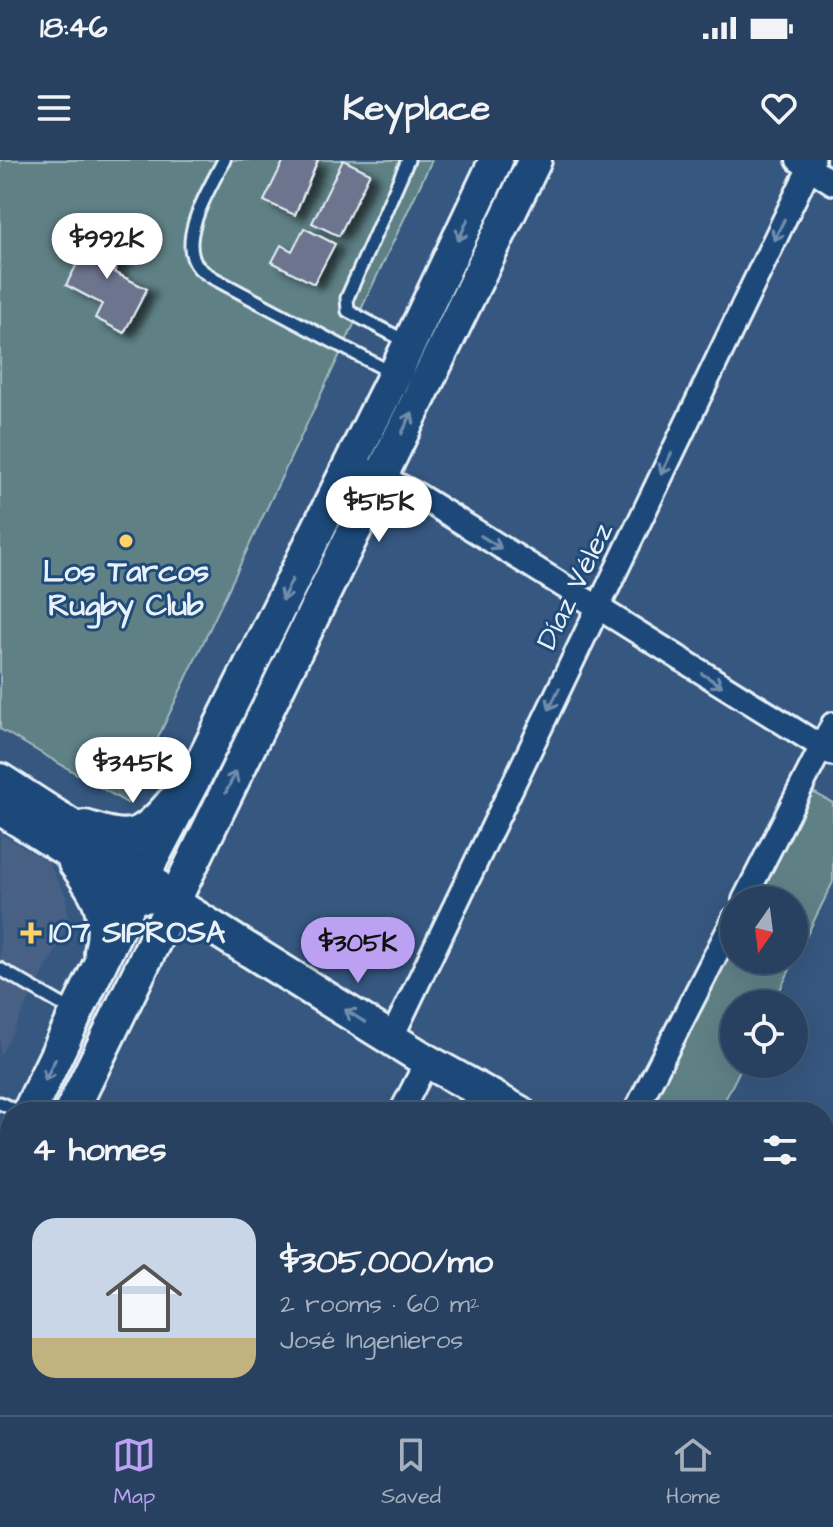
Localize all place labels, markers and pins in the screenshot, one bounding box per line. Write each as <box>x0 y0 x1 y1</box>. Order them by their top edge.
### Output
pin: $992K <box>51 213 163 281</box>
pin: $515K <box>323 476 435 544</box>
marker: Los Tarcos Rugby Club <box>117 532 135 550</box>
place label: Los Tarcos Rugby Club <box>43 551 209 629</box>
pin: $345K <box>77 737 189 805</box>
place label: 107 SIPROSA <box>49 912 226 954</box>
pin: $305K <box>302 917 414 985</box>
marker: 107 SIPROSA <box>20 922 42 944</box>

